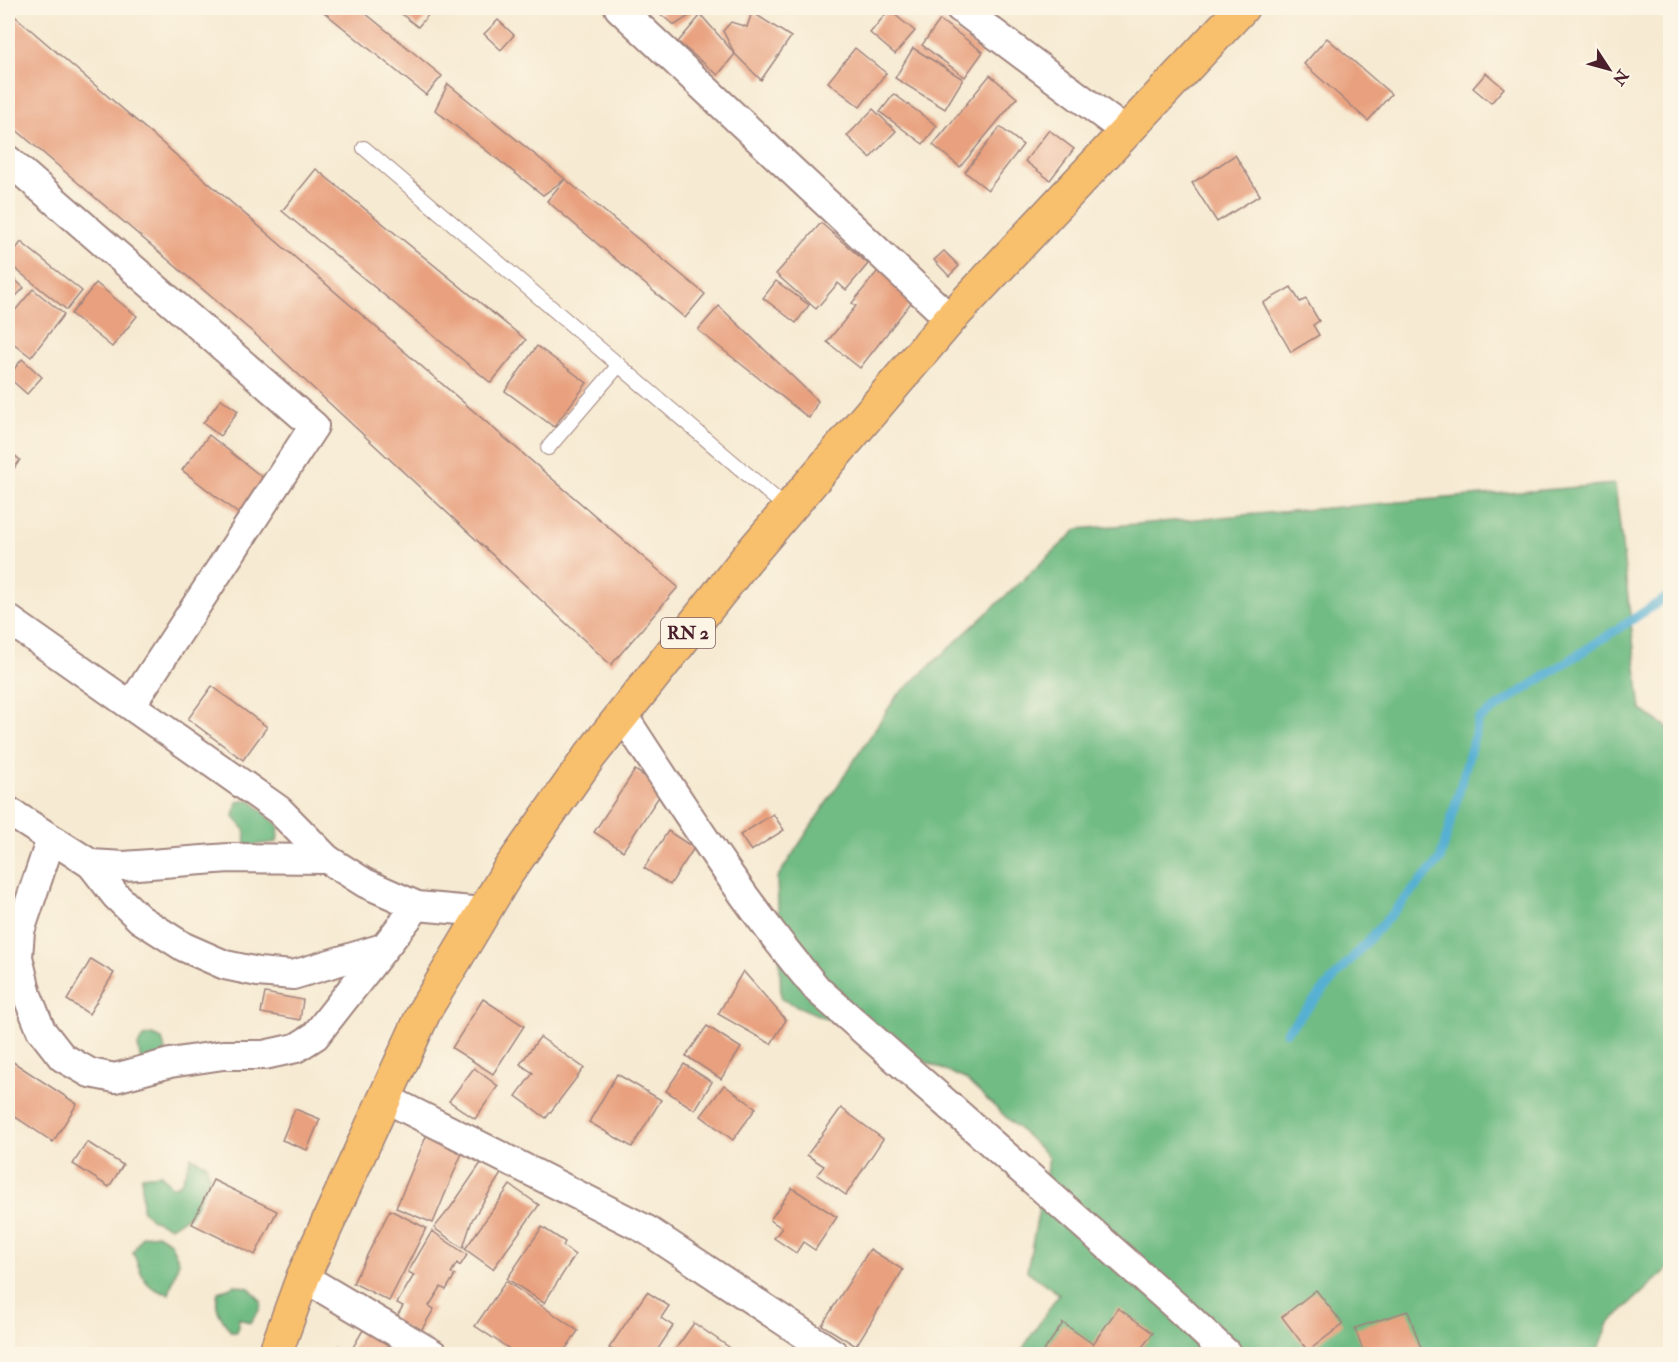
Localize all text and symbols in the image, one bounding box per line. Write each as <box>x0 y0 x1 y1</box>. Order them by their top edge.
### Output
north arrow <box>1579 39 1639 99</box>
text: N <box>1608 65 1633 89</box>
road number: RN 2 <box>661 618 715 648</box>

